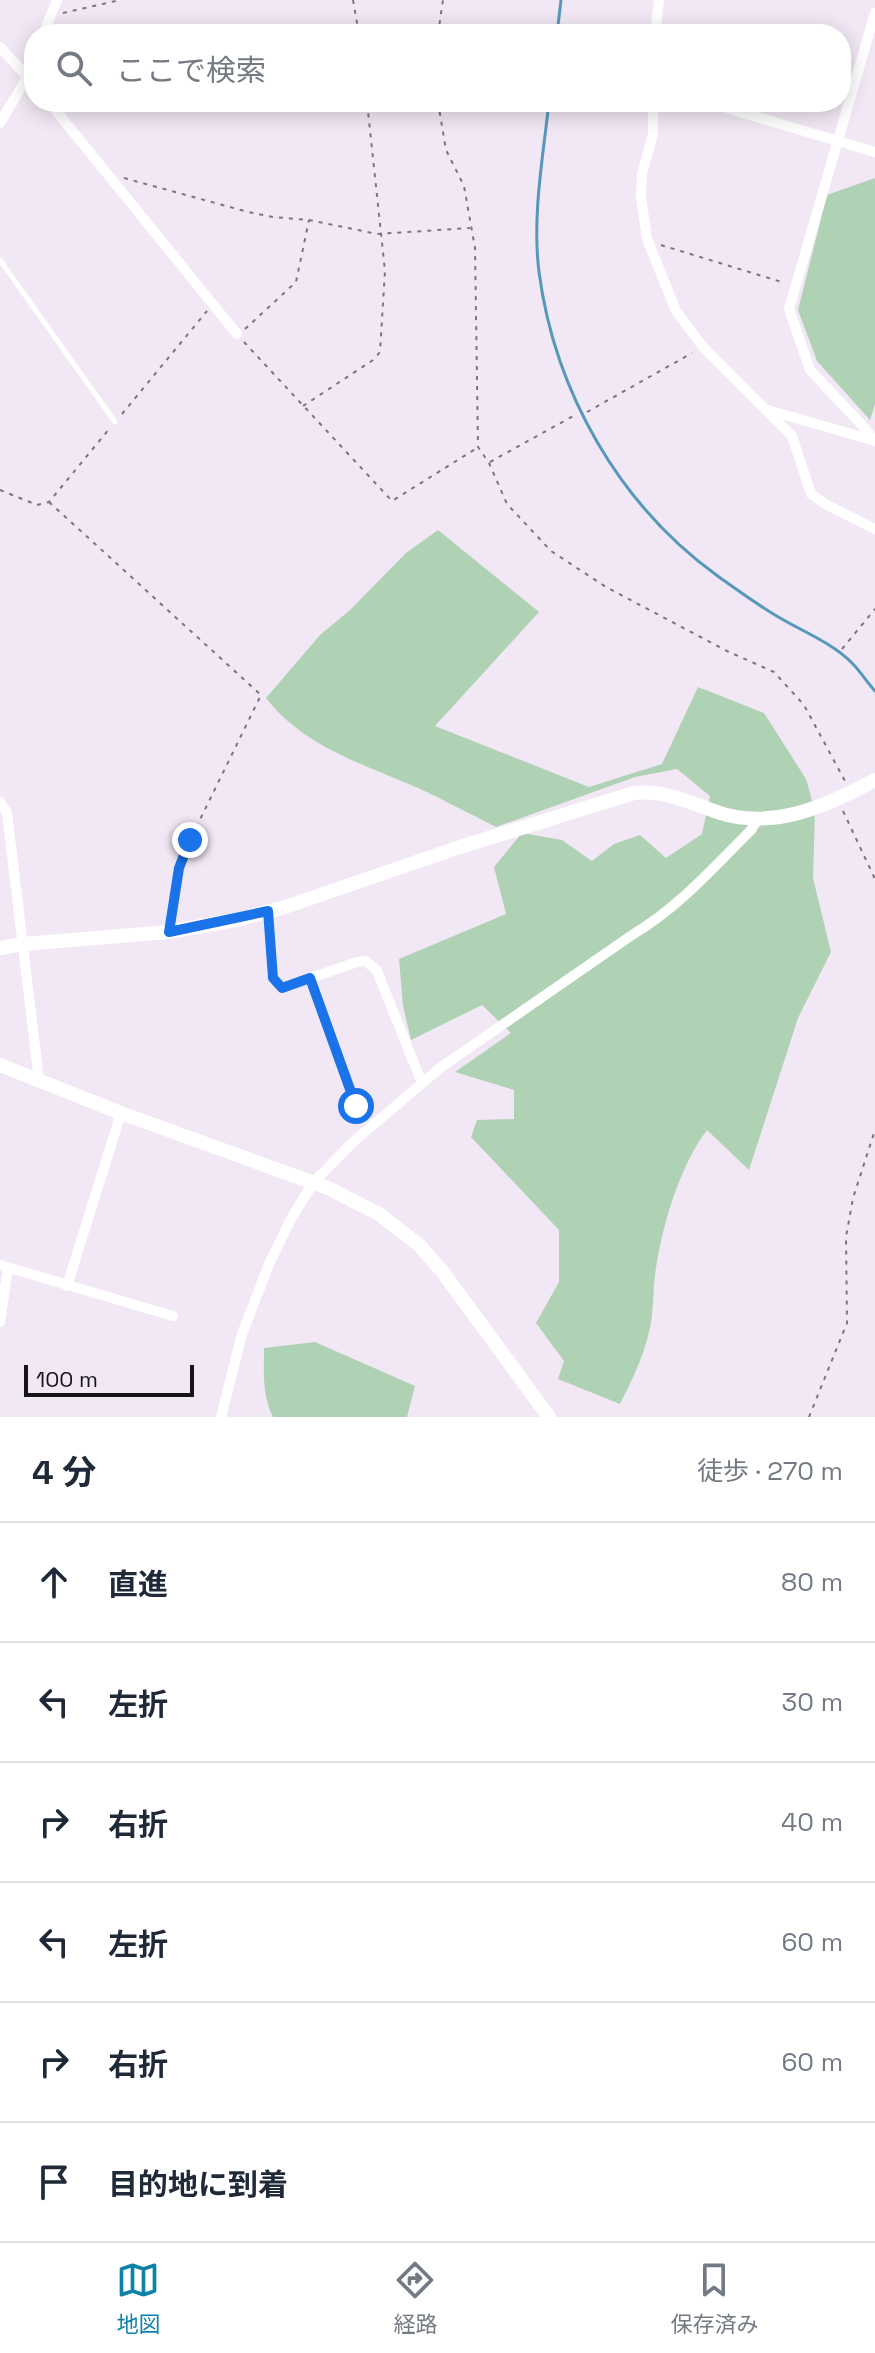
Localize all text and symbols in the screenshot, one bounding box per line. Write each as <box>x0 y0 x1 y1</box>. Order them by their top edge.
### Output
search box <box>24 24 851 112</box>
icon: search <box>52 46 96 90</box>
text: ここで検索 <box>116 51 266 90</box>
route end <box>172 822 208 858</box>
route start <box>338 1088 374 1124</box>
scale bar <box>24 1361 194 1397</box>
text: 100 m <box>36 1365 98 1393</box>
text: 4 分 <box>32 1451 96 1494</box>
text: 徒歩 · 270 m <box>697 1454 843 1488</box>
icon: ahead <box>32 1560 76 1604</box>
text: 直進 <box>108 1565 168 1604</box>
text: 80 m <box>781 1565 843 1599</box>
icon: left <box>32 1680 76 1724</box>
text: 左折 <box>108 1685 168 1724</box>
text: 30 m <box>782 1685 843 1719</box>
icon: right <box>32 1800 76 1844</box>
text: 右折 <box>108 1805 168 1844</box>
text: 40 m <box>781 1805 843 1839</box>
icon: left <box>32 1920 76 1964</box>
text: 左折 <box>108 1925 168 1964</box>
text: 60 m <box>781 1925 843 1959</box>
icon: right <box>32 2040 76 2084</box>
text: 右折 <box>108 2045 168 2084</box>
text: 60 m <box>781 2045 843 2079</box>
icon: arrive <box>32 2160 76 2204</box>
text: 目的地に到着 <box>108 2165 288 2204</box>
tab: 地図 <box>116 2258 161 2338</box>
tab: 経路 <box>393 2258 438 2338</box>
tab: 保存済み <box>670 2258 759 2338</box>

